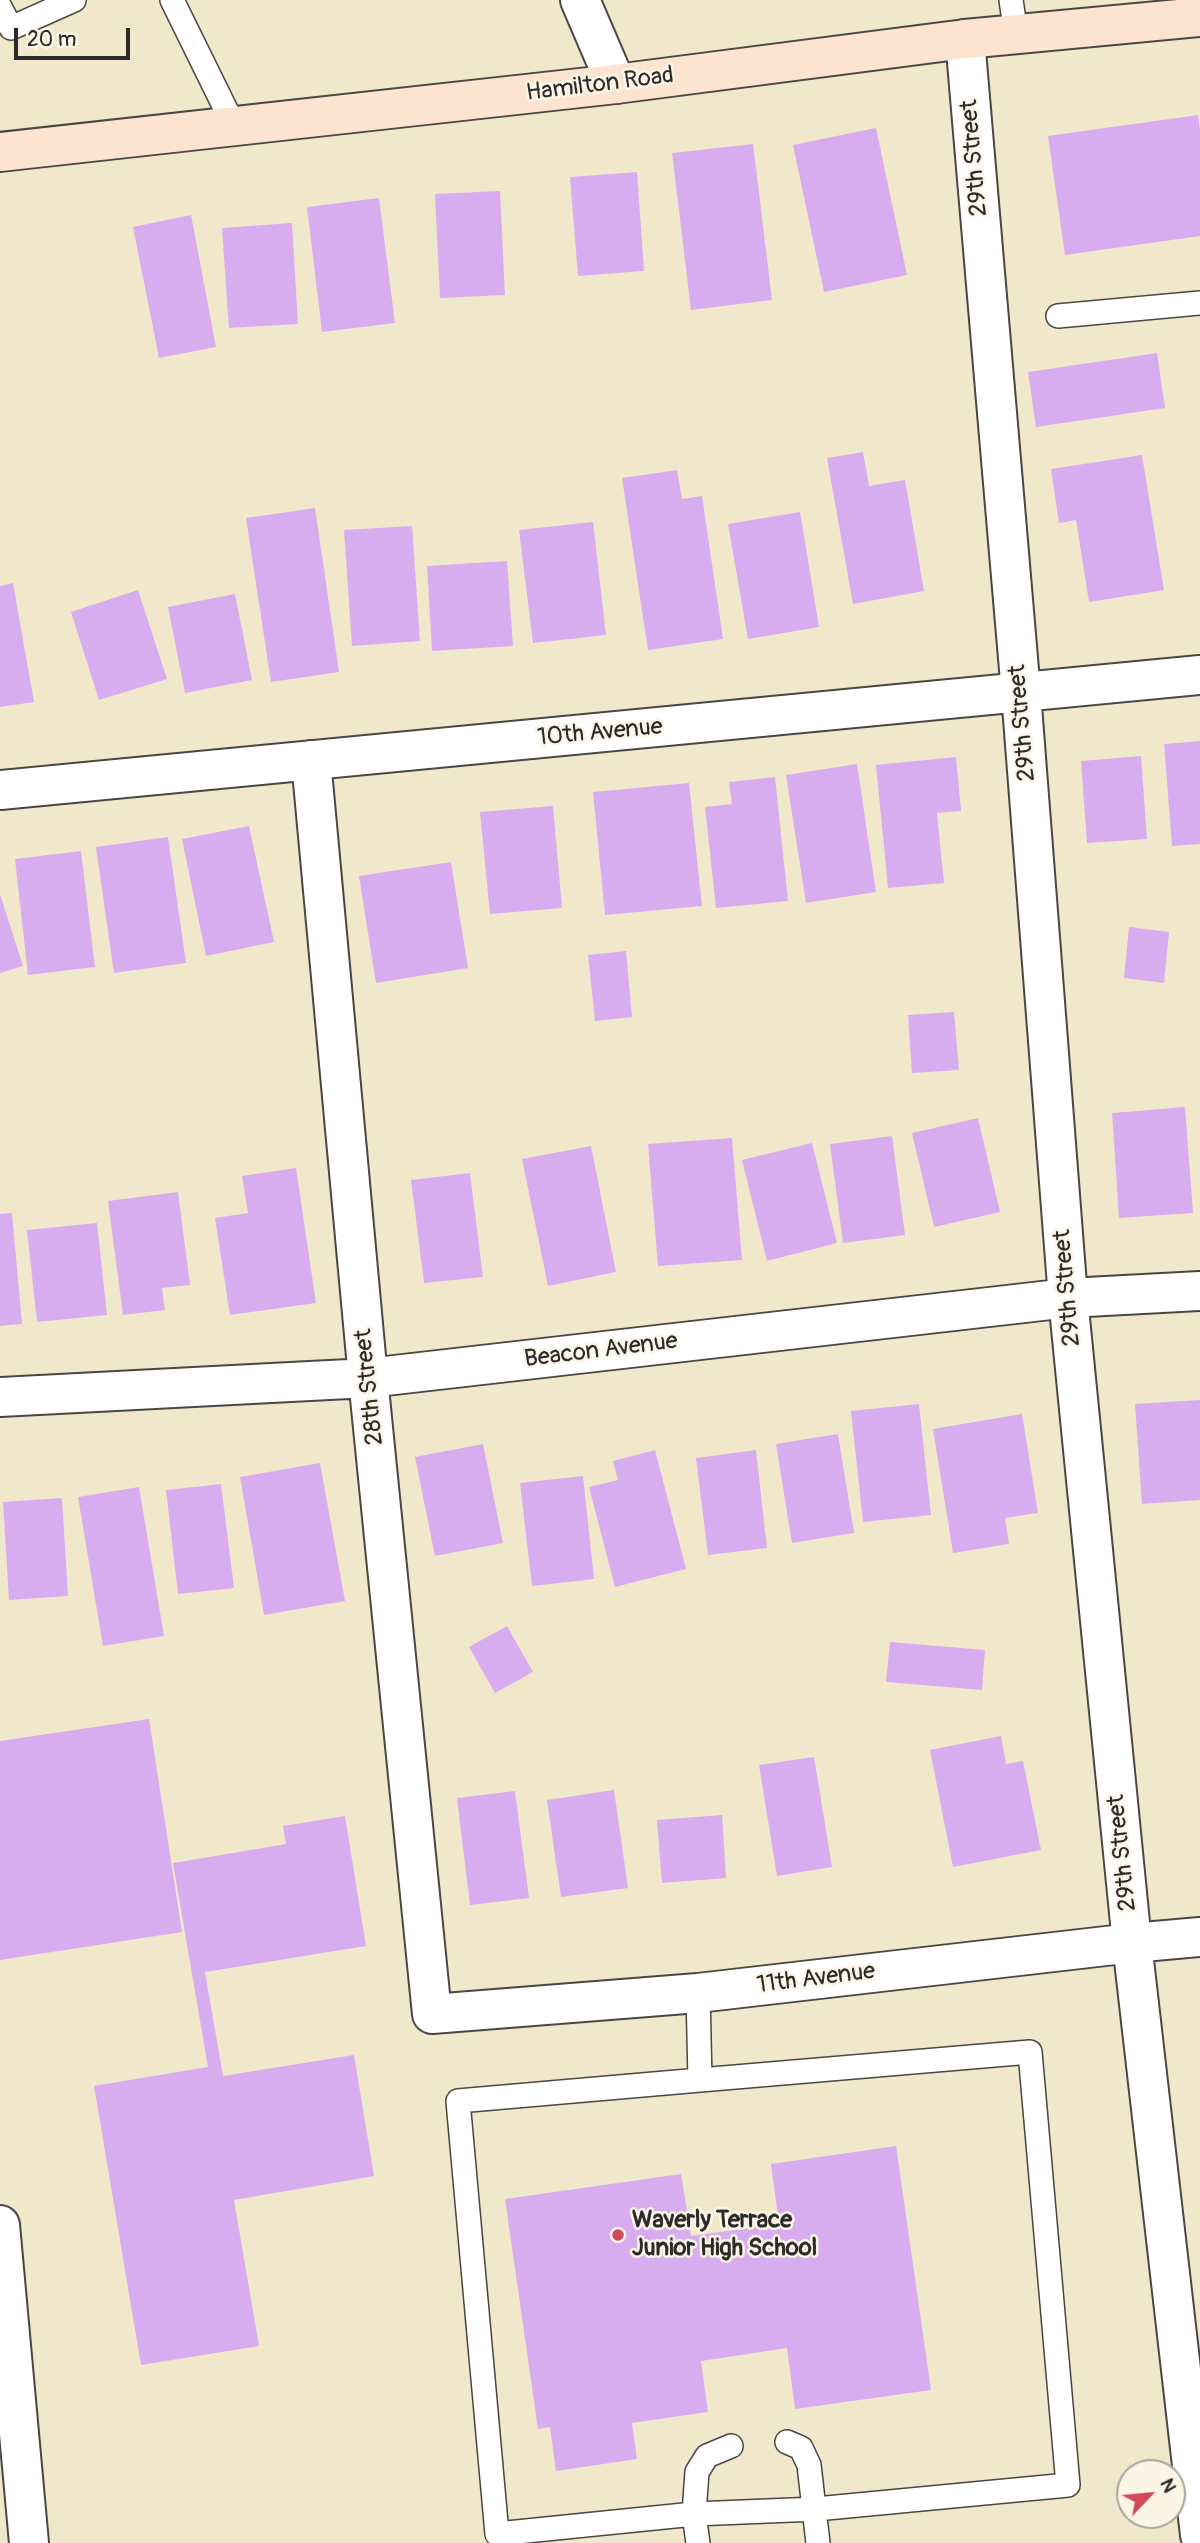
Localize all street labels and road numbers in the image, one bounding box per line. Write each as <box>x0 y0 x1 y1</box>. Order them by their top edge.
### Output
street label: Hamilton Road <box>525 62 675 108</box>
street label: 29th Street <box>956 98 994 218</box>
street label: 29th Street <box>1004 663 1042 783</box>
street label: 10th Avenue <box>536 713 664 753</box>
street label: 29th Street <box>1049 1228 1087 1348</box>
street label: 28th Street <box>350 1327 390 1447</box>
street label: Beacon Avenue <box>523 1327 679 1375</box>
street label: 29th Street <box>1103 1793 1143 1913</box>
street label: 11th Avenue <box>755 1957 877 2001</box>

